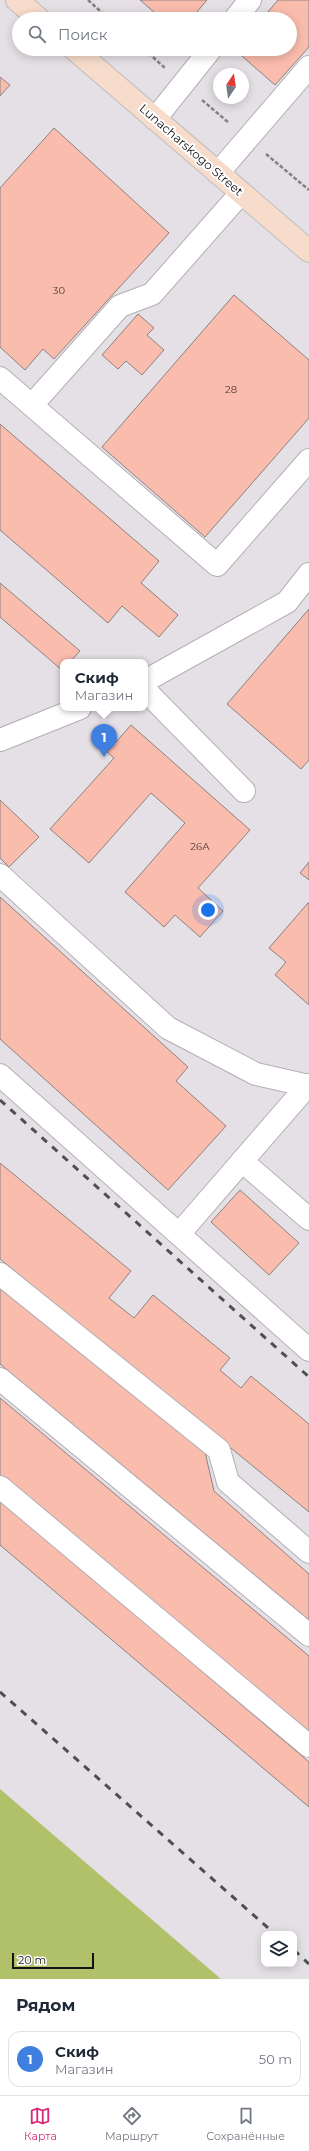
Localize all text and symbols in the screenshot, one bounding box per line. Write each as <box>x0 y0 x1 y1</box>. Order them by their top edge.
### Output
search box <box>12 12 297 56</box>
icon: search <box>26 23 48 45</box>
text: Поиск <box>58 25 107 44</box>
north arrow <box>213 68 249 104</box>
street label: Lunacharskogo Street <box>136 101 246 199</box>
house number: 30 <box>53 284 66 297</box>
house number: 28 <box>225 383 237 396</box>
popup <box>60 659 148 711</box>
text: Скиф <box>75 668 119 687</box>
text: Магазин <box>75 687 133 703</box>
pin: 1 <box>91 724 117 757</box>
house number: 26А <box>190 840 210 853</box>
your location <box>198 900 218 920</box>
map controls <box>261 1931 297 1967</box>
button: layers <box>261 1931 297 1967</box>
scale bar <box>12 1951 94 1970</box>
text: 20 m <box>18 1953 46 1967</box>
text: Рядом <box>16 1995 75 2015</box>
text: Скиф <box>55 2042 99 2061</box>
text: 1 <box>27 2051 33 2067</box>
text: 50 m <box>259 2051 292 2067</box>
text: Магазин <box>55 2061 114 2077</box>
tab: Карта <box>24 2105 57 2143</box>
tab: Маршрут <box>105 2105 158 2143</box>
tab: Сохранённые <box>206 2105 285 2143</box>

